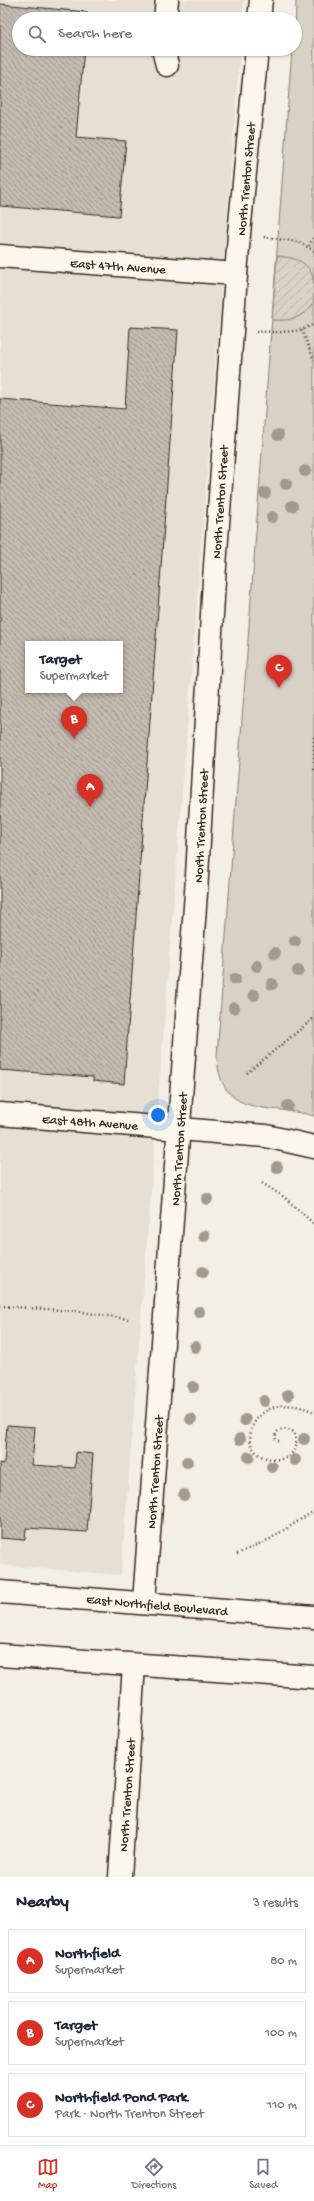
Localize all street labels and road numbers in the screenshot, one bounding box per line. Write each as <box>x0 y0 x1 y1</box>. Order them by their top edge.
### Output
street label: North Trenton Street <box>235 120 260 236</box>
street label: East 47th Avenue <box>69 257 166 278</box>
street label: North Trenton Street <box>210 443 233 559</box>
street label: North Trenton Street <box>192 767 213 883</box>
street label: North Trenton Street <box>169 1090 192 1206</box>
street label: East 48th Avenue <box>41 1113 139 1134</box>
street label: North Trenton Street <box>145 1413 168 1529</box>
street label: East Northfield Boulevard <box>85 1593 229 1620</box>
street label: North Trenton Street <box>117 1736 140 1852</box>

